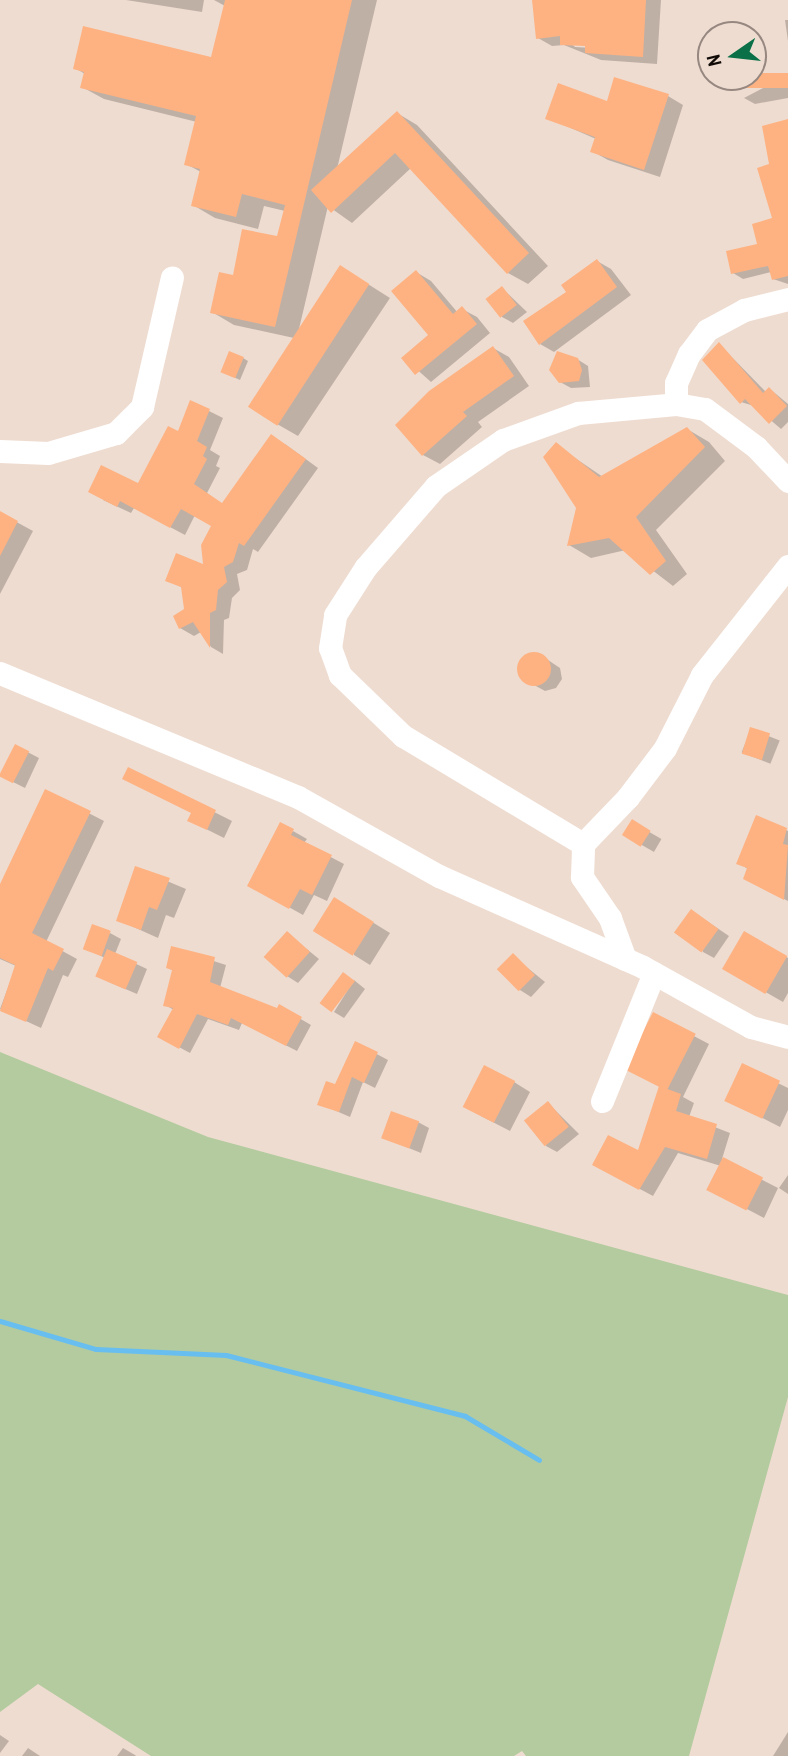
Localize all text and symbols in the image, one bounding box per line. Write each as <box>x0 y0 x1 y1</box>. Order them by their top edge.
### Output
north arrow <box>697 21 767 91</box>
text: N <box>700 52 728 69</box>

